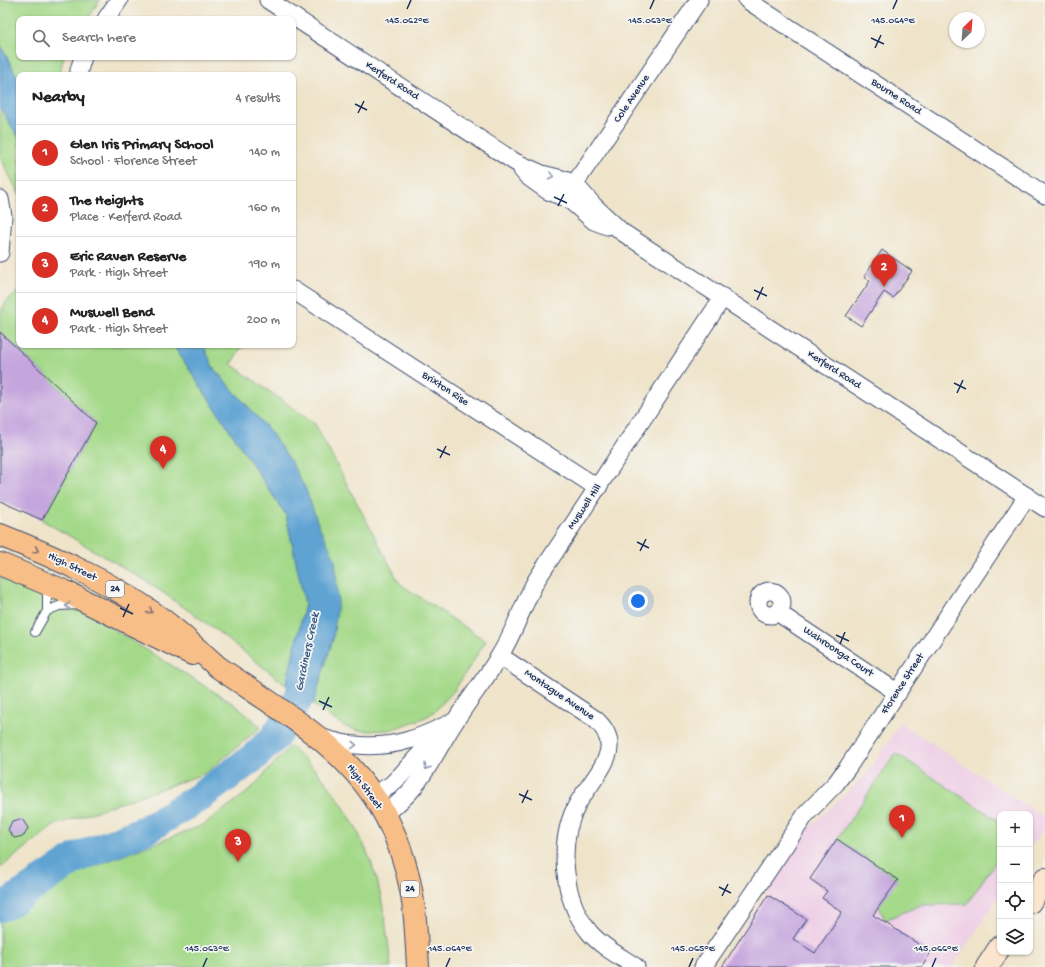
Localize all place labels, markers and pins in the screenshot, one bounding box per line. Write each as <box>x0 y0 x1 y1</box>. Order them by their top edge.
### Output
pin: 2 <box>871 254 897 287</box>
pin: 4 <box>150 436 176 469</box>
pin: 1 <box>889 805 915 838</box>
pin: 3 <box>225 829 251 862</box>

